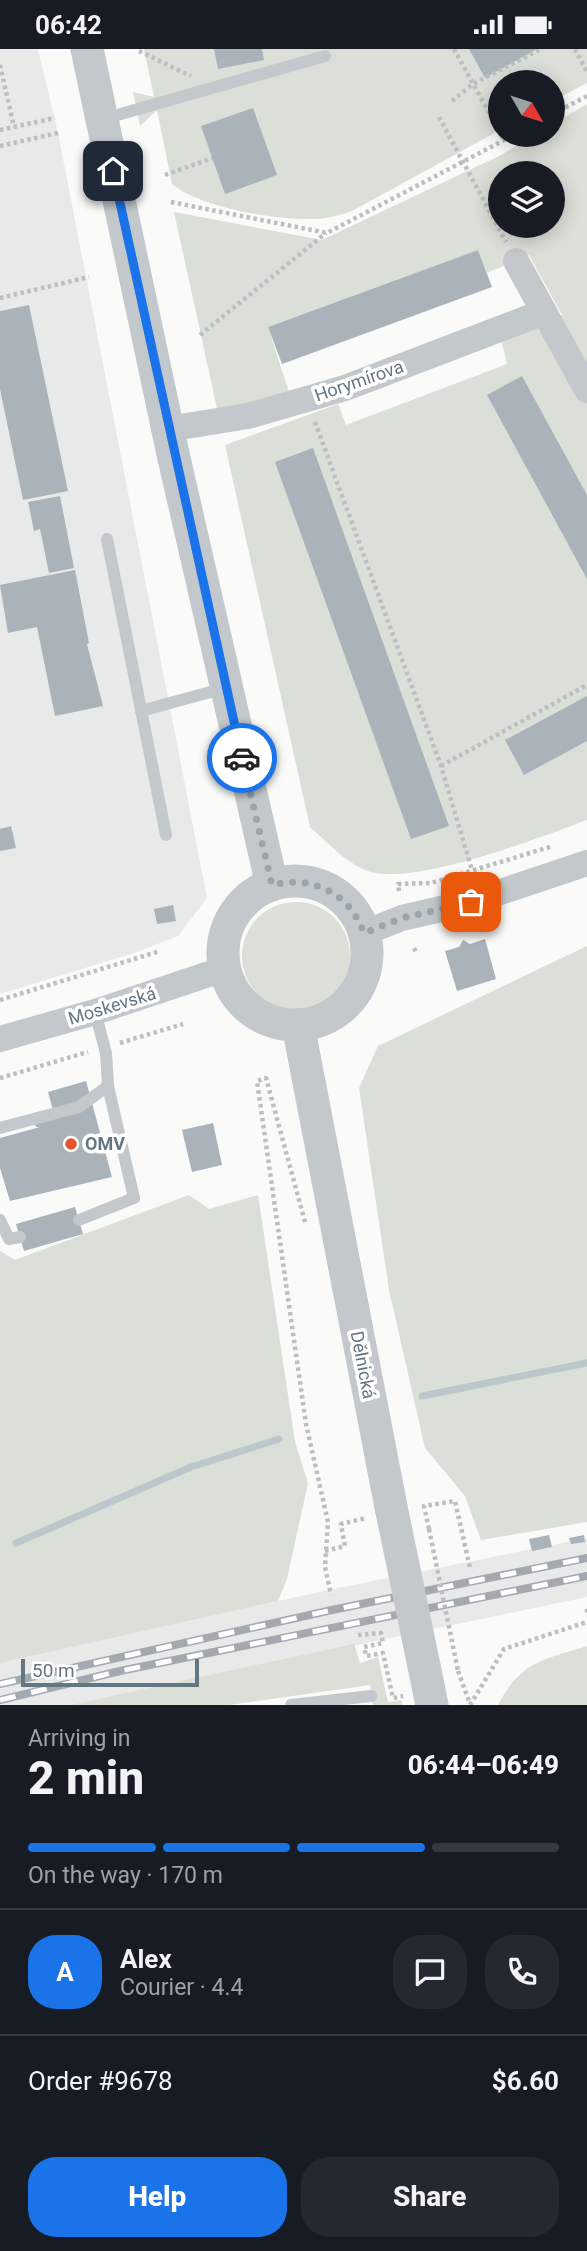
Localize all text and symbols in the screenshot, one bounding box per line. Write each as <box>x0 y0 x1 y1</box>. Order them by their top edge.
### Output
text: 06:42 <box>35 10 102 40</box>
north arrow <box>488 70 565 147</box>
map controls <box>488 70 565 238</box>
pin <box>83 141 143 201</box>
icon: home <box>94 152 132 190</box>
button: layers <box>488 161 565 238</box>
street label: Horymírova <box>312 356 406 406</box>
courier <box>207 723 277 793</box>
icon: car <box>223 739 261 777</box>
pin <box>441 872 501 932</box>
icon: bag <box>452 883 490 921</box>
street label: Moskevská <box>65 982 158 1029</box>
place label: OMV <box>85 1133 125 1154</box>
marker: OMV <box>63 1136 79 1152</box>
street label: Dělnická <box>347 1329 380 1400</box>
scale bar <box>21 1656 200 1688</box>
text: 50 m <box>32 1659 75 1682</box>
text: Arriving in <box>28 1725 131 1752</box>
text: 06:44–06:49 <box>408 1750 559 1780</box>
text: 2 min <box>28 1751 144 1805</box>
text: On the way · 170 m <box>28 1862 223 1889</box>
button: chat <box>393 1935 467 2009</box>
button: phone <box>485 1935 559 2009</box>
text: Alex <box>120 1944 172 1974</box>
text: A <box>56 1957 74 1987</box>
text: Courier · 4.4 <box>120 1974 243 2001</box>
text: Order #9678 <box>28 2066 173 2096</box>
text: $6.60 <box>492 2066 559 2096</box>
button: Help <box>28 2157 287 2237</box>
button: Share <box>301 2157 559 2237</box>

